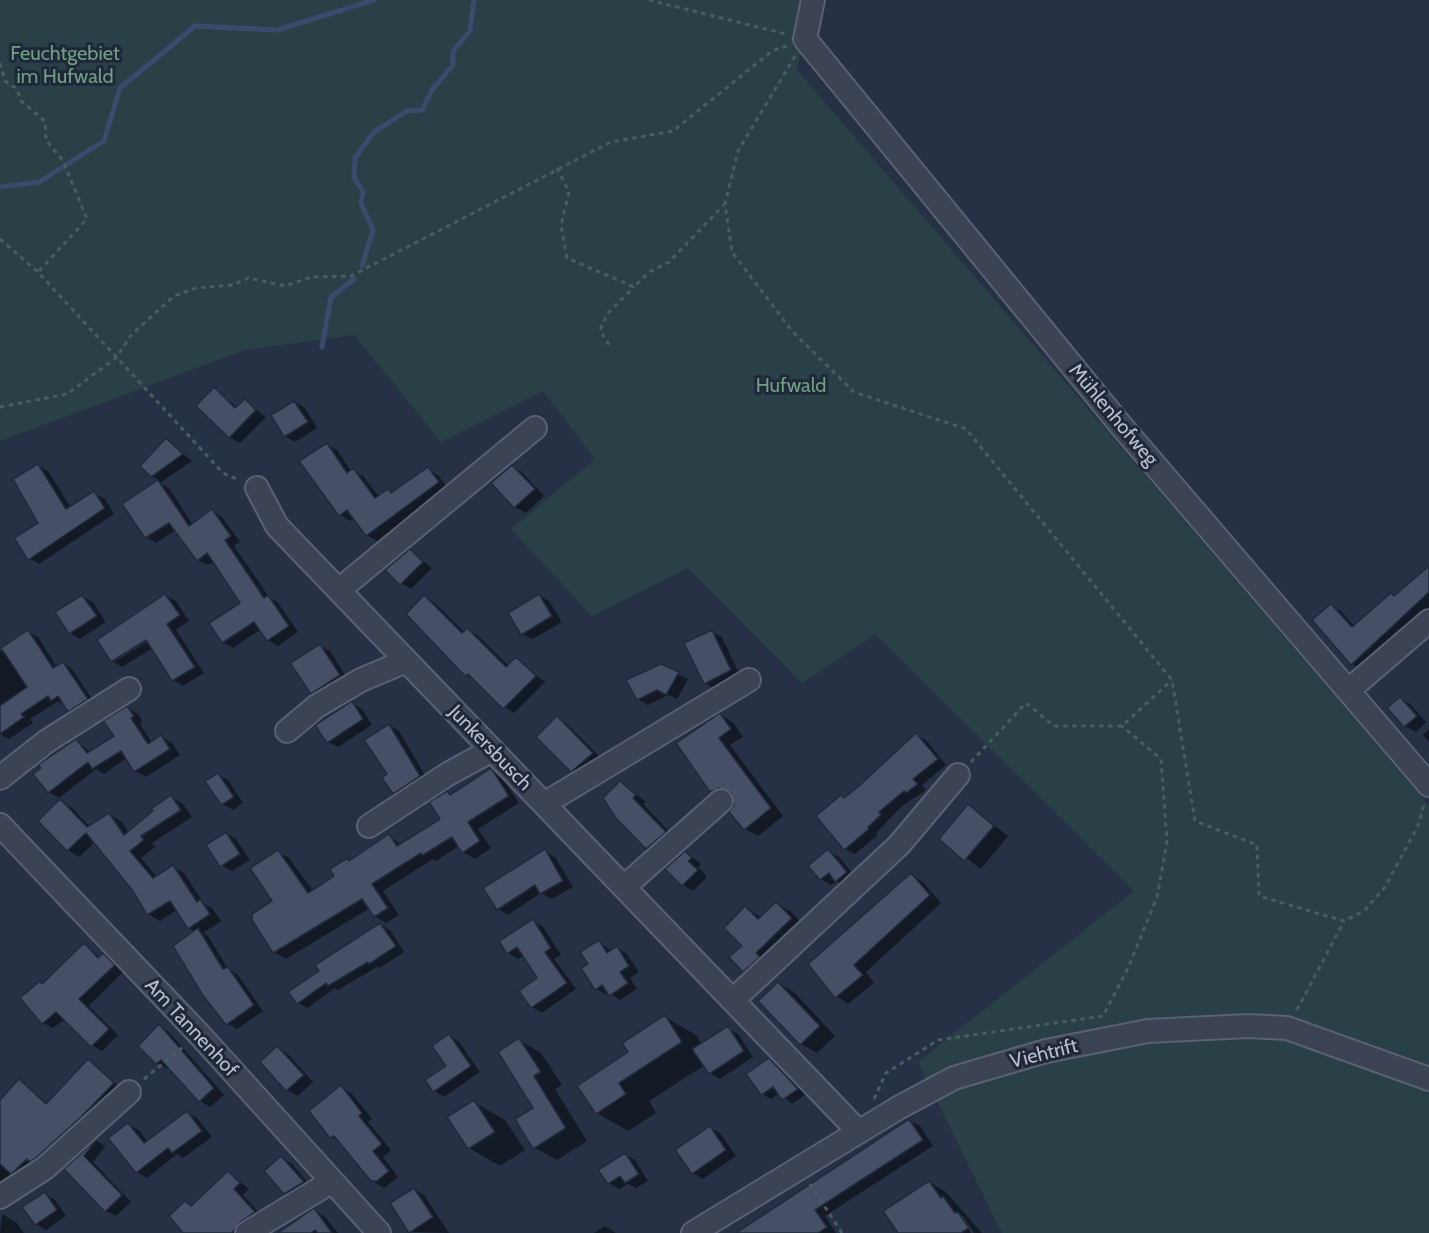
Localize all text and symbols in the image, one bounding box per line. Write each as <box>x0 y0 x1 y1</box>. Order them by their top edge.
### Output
park label: Feuchtgebiet im Hufwald <box>10 42 120 89</box>
street label: Mühlenhofweg <box>1063 359 1163 471</box>
park label: Hufwald <box>756 374 826 398</box>
street label: Junkersbusch <box>443 700 537 796</box>
street label: Am Tannenhof <box>139 974 243 1082</box>
street label: Viehtrift <box>1008 1034 1080 1074</box>

